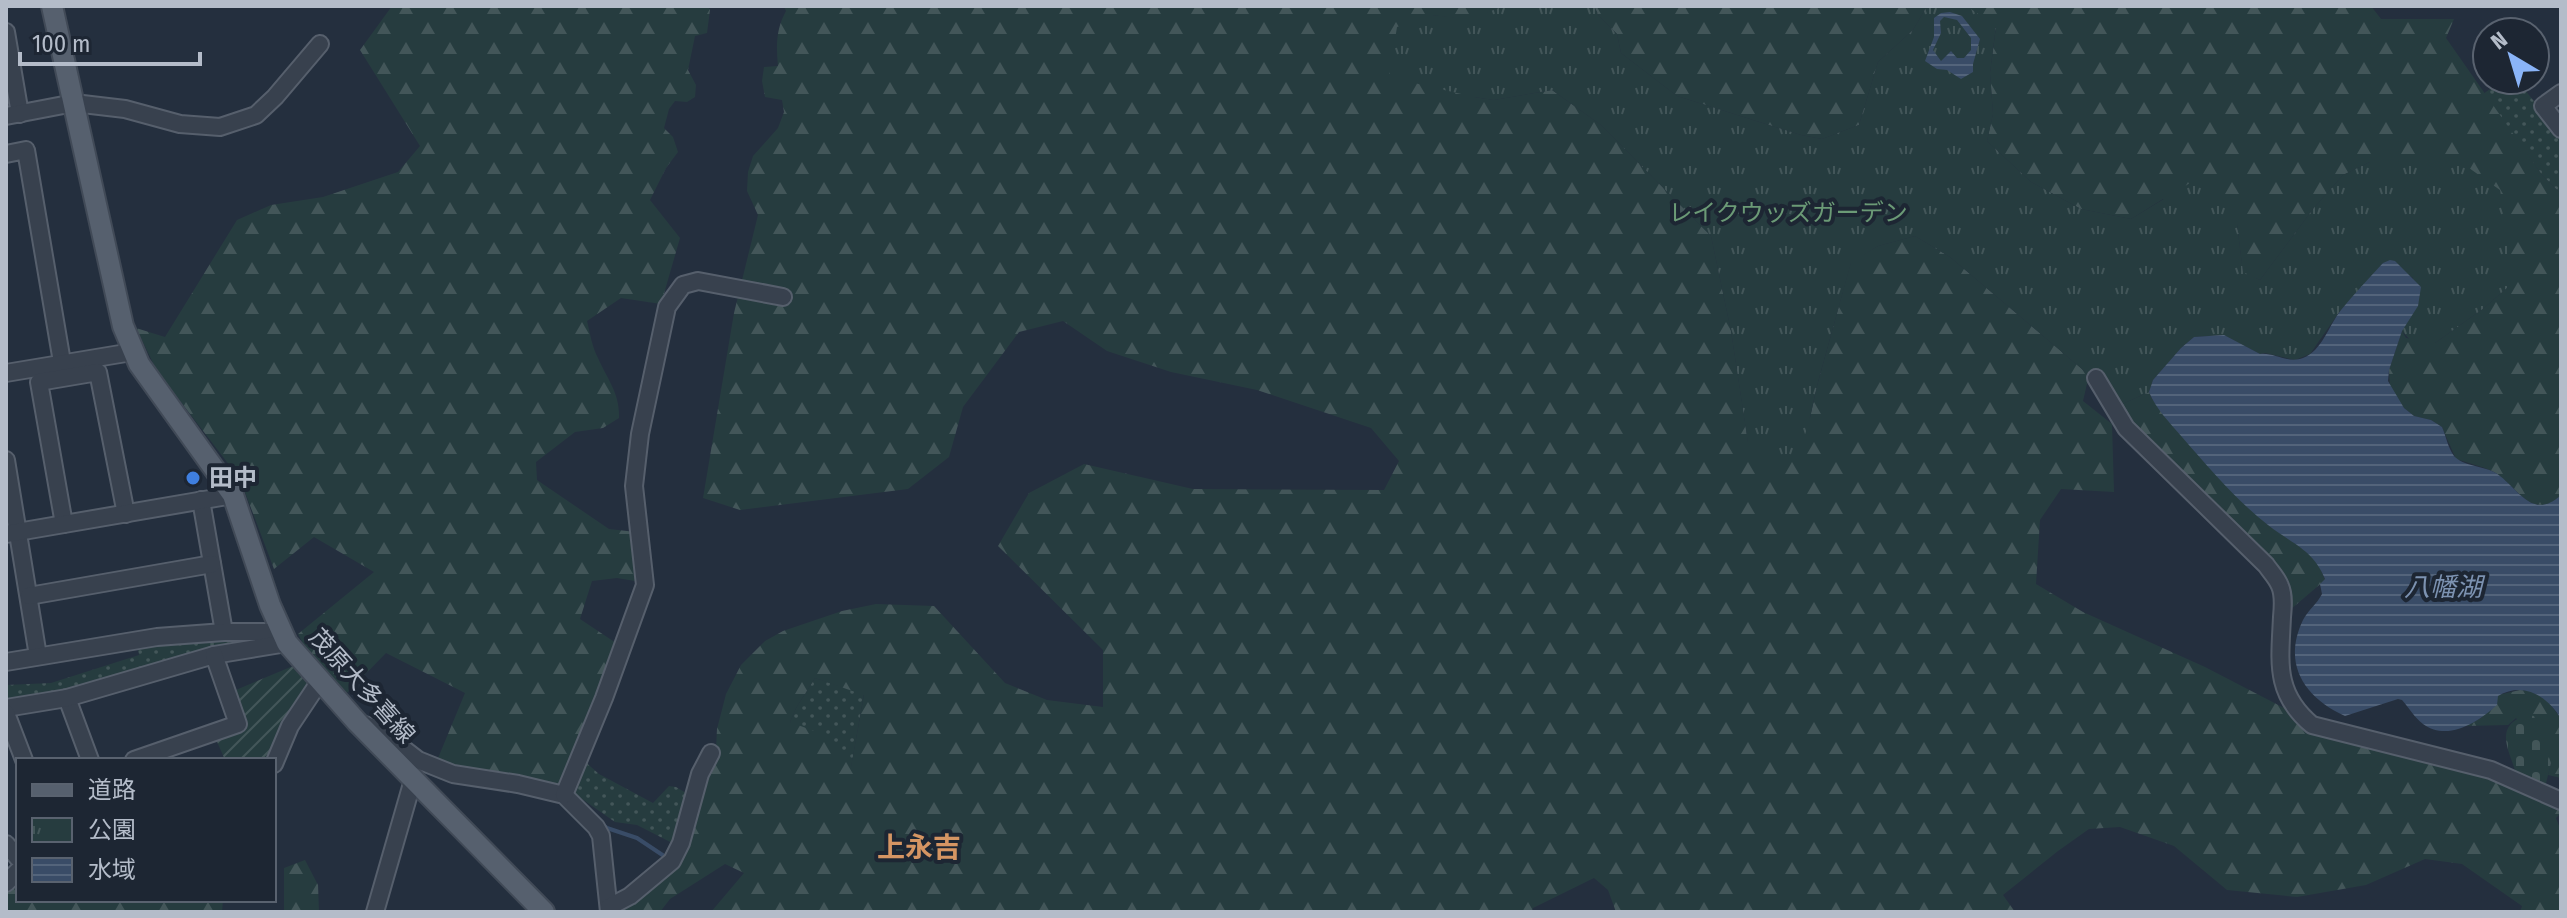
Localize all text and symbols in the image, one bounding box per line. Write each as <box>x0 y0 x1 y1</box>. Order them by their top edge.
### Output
scale bar <box>20 16 200 66</box>
north arrow <box>2471 16 2551 96</box>
text: N <box>2485 26 2513 55</box>
text: 100 m <box>32 30 90 58</box>
park label: レイクウッズガーデン <box>1668 199 1908 227</box>
place label: 田中 <box>209 464 257 492</box>
marker: 田中 <box>184 469 202 487</box>
water label: 八幡湖 <box>2404 572 2486 603</box>
street label: 茂原大多喜線 <box>303 623 421 749</box>
legend <box>16 758 276 902</box>
text: 道路 <box>88 776 136 804</box>
text: 公園 <box>88 816 136 844</box>
district label: 上永吉 <box>877 831 961 864</box>
text: 水域 <box>88 856 136 884</box>

